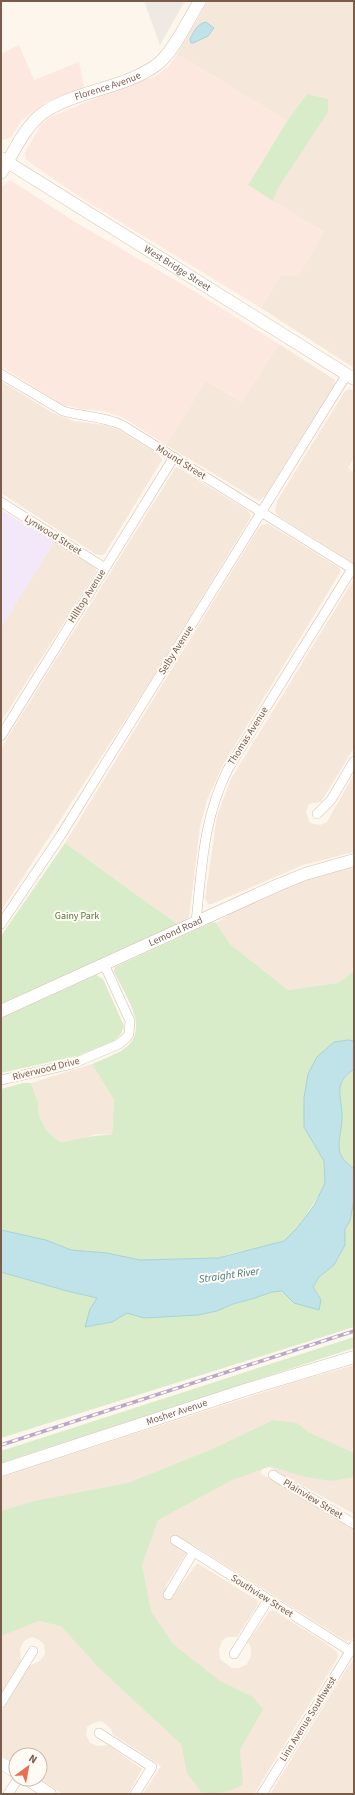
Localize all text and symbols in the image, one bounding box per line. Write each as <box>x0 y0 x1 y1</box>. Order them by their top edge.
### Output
street label: Florence Avenue <box>73 68 143 104</box>
street label: West Bridge Street <box>141 242 214 295</box>
street label: Mound Street <box>153 441 209 483</box>
street label: Lynwood Street <box>22 512 85 559</box>
street label: Hilltop Avenue <box>65 566 109 626</box>
street label: Selby Avenue <box>155 623 197 677</box>
street label: Thomas Avenue <box>224 704 272 768</box>
park label: Gainy Park <box>55 909 99 923</box>
street label: Lemond Road <box>146 913 205 950</box>
street label: Riverwood Drive <box>11 1054 81 1084</box>
water label: Straight River <box>198 1263 262 1287</box>
street label: Mosher Avenue <box>144 1396 209 1429</box>
street label: Plainview Street <box>280 1476 346 1523</box>
street label: Southview Street <box>228 1571 297 1621</box>
street label: Linn Avenue Southwest <box>276 1673 340 1764</box>
north arrow <box>8 1747 48 1787</box>
text: N <box>26 1751 40 1767</box>

